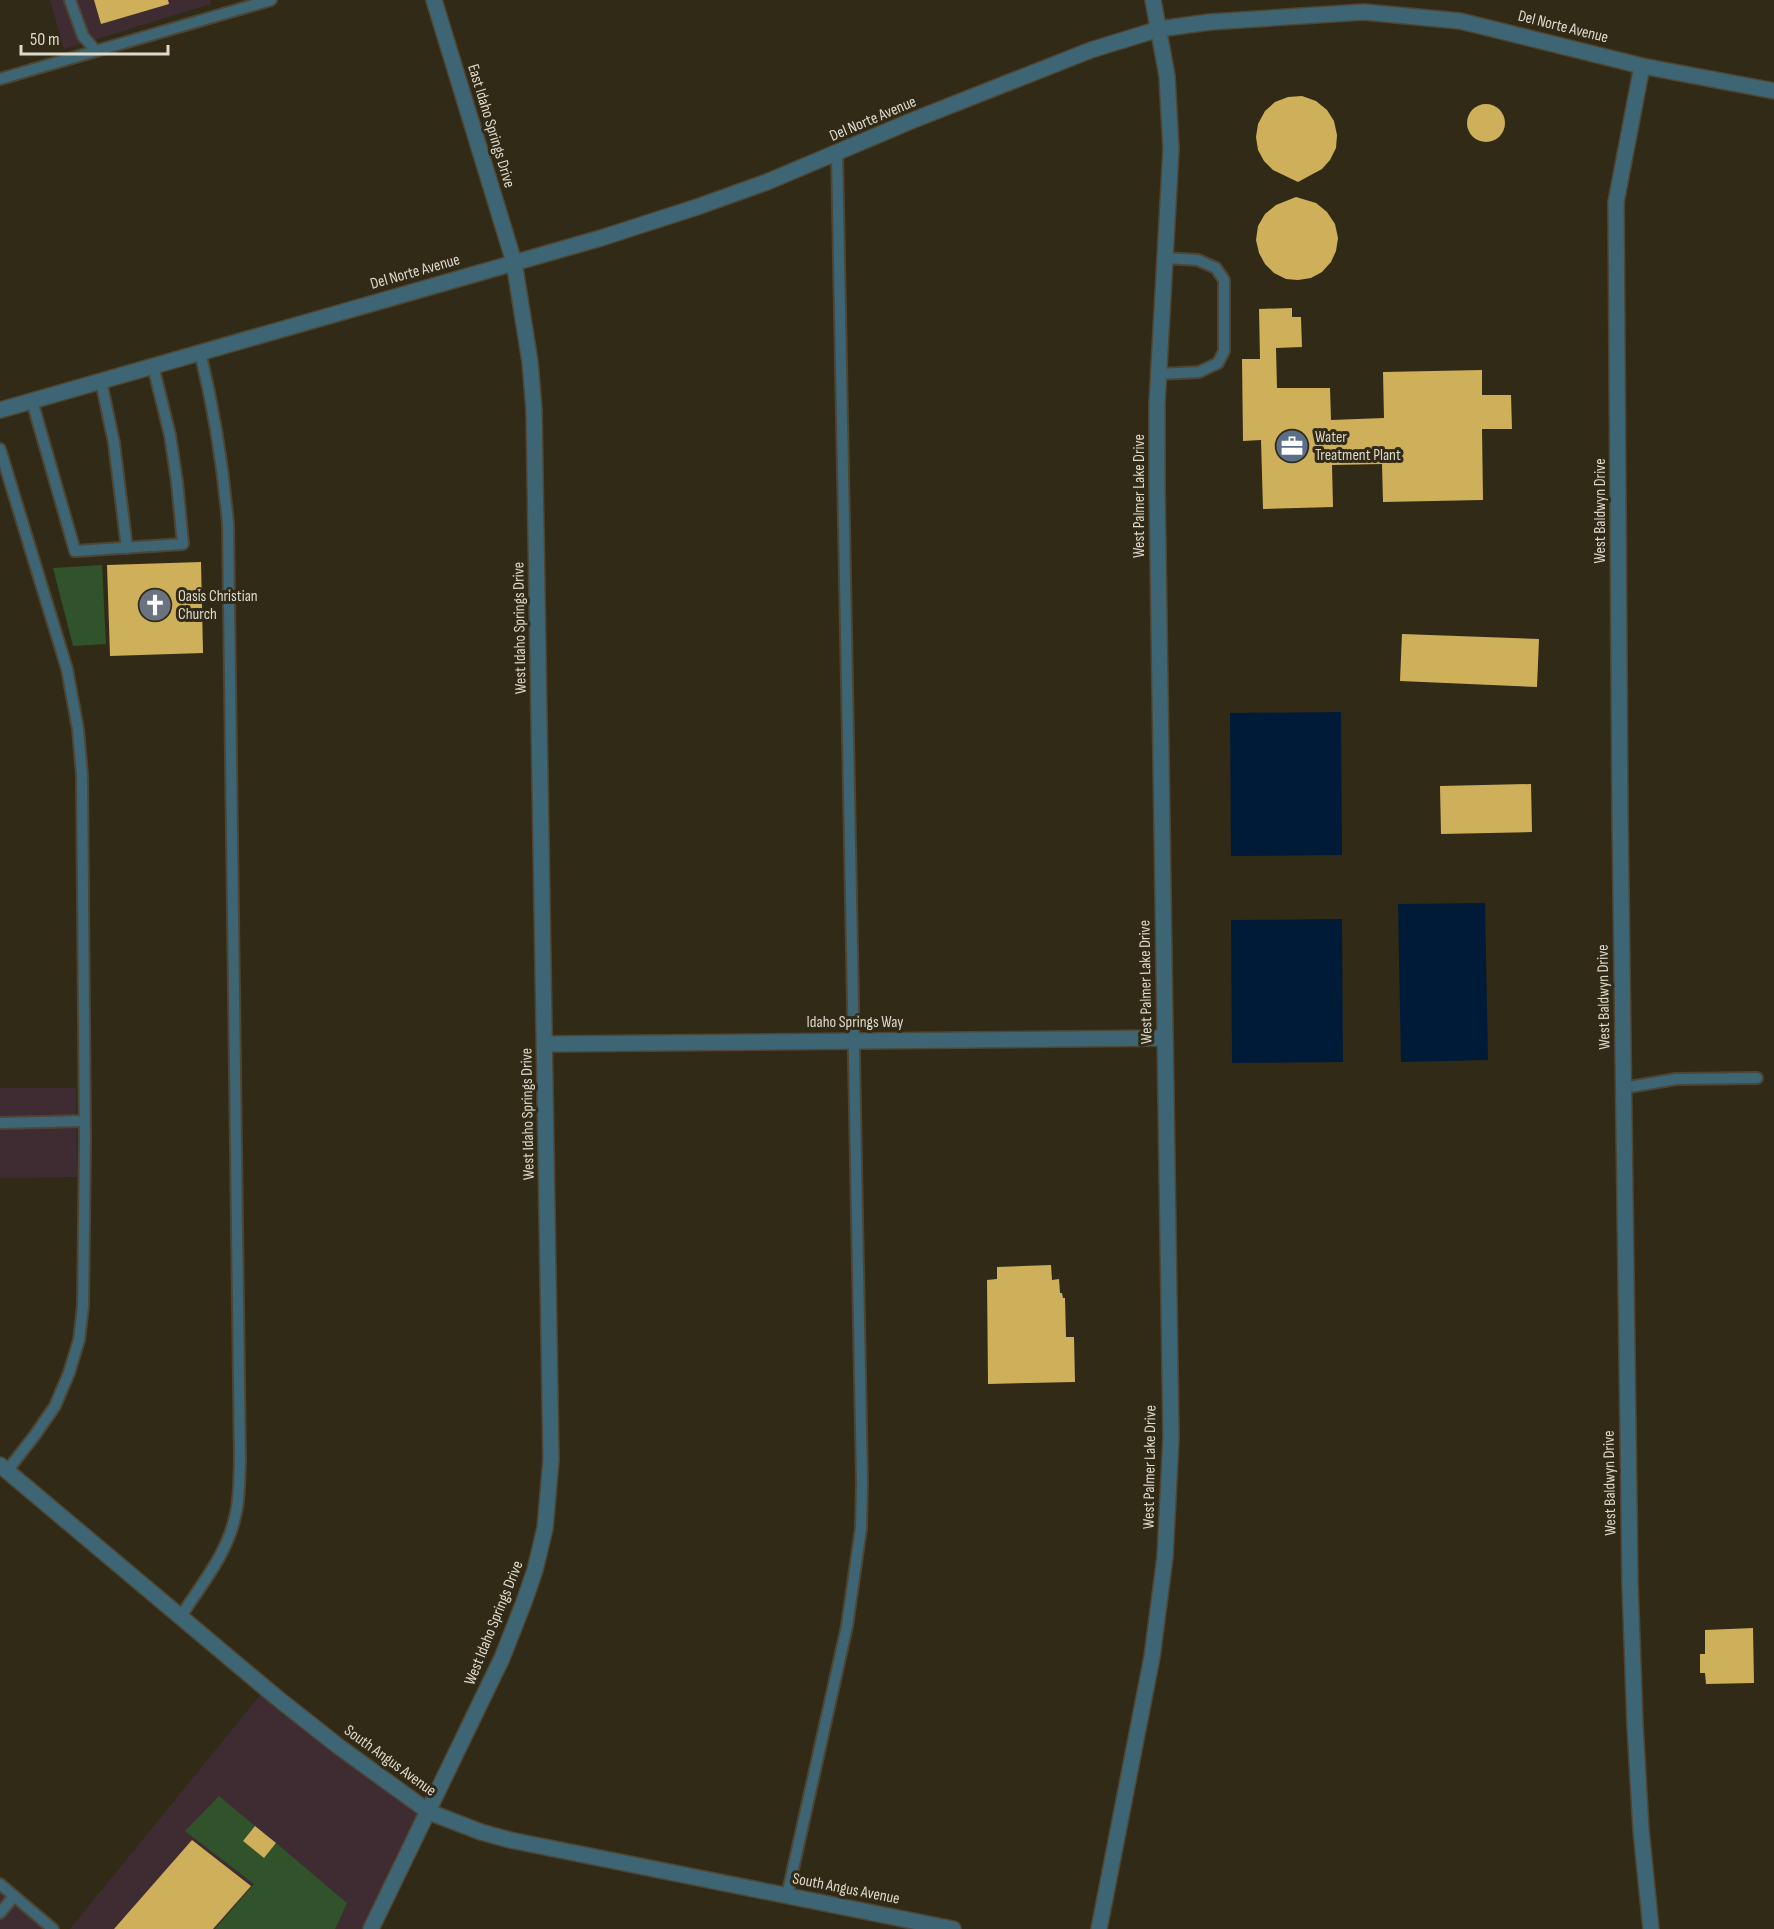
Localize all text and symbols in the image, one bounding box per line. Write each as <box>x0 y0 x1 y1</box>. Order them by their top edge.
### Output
street label: Del Norte Avenue <box>1516 7 1610 47</box>
scale bar <box>21 18 168 56</box>
text: 50 m <box>30 29 60 50</box>
street label: East Idaho Springs Drive <box>463 62 519 190</box>
street label: Del Norte Avenue <box>827 92 919 146</box>
street label: Del Norte Avenue <box>368 250 462 294</box>
office icon: Water Treatment Plant <box>1274 428 1310 464</box>
place label: Water Treatment Plant <box>1315 428 1401 465</box>
street label: West Palmer Lake Drive <box>1130 434 1149 558</box>
street label: West Baldwyn Drive <box>1591 458 1610 564</box>
street label: West Idaho Springs Drive <box>509 562 531 694</box>
church icon: Oasis Christian Church <box>137 587 173 623</box>
place label: Oasis Christian Church <box>178 587 258 624</box>
street label: West Palmer Lake Drive <box>1135 920 1157 1044</box>
street label: West Baldwyn Drive <box>1594 944 1614 1050</box>
street label: Idaho Springs Way <box>807 1013 903 1032</box>
street label: West Idaho Springs Drive <box>517 1048 539 1180</box>
street label: West Palmer Lake Drive <box>1139 1405 1161 1529</box>
street label: West Baldwyn Drive <box>1600 1430 1620 1536</box>
street label: West Idaho Springs Drive <box>460 1558 528 1688</box>
street label: South Angus Avenue <box>340 1721 440 1801</box>
street label: South Angus Avenue <box>791 1869 901 1909</box>

